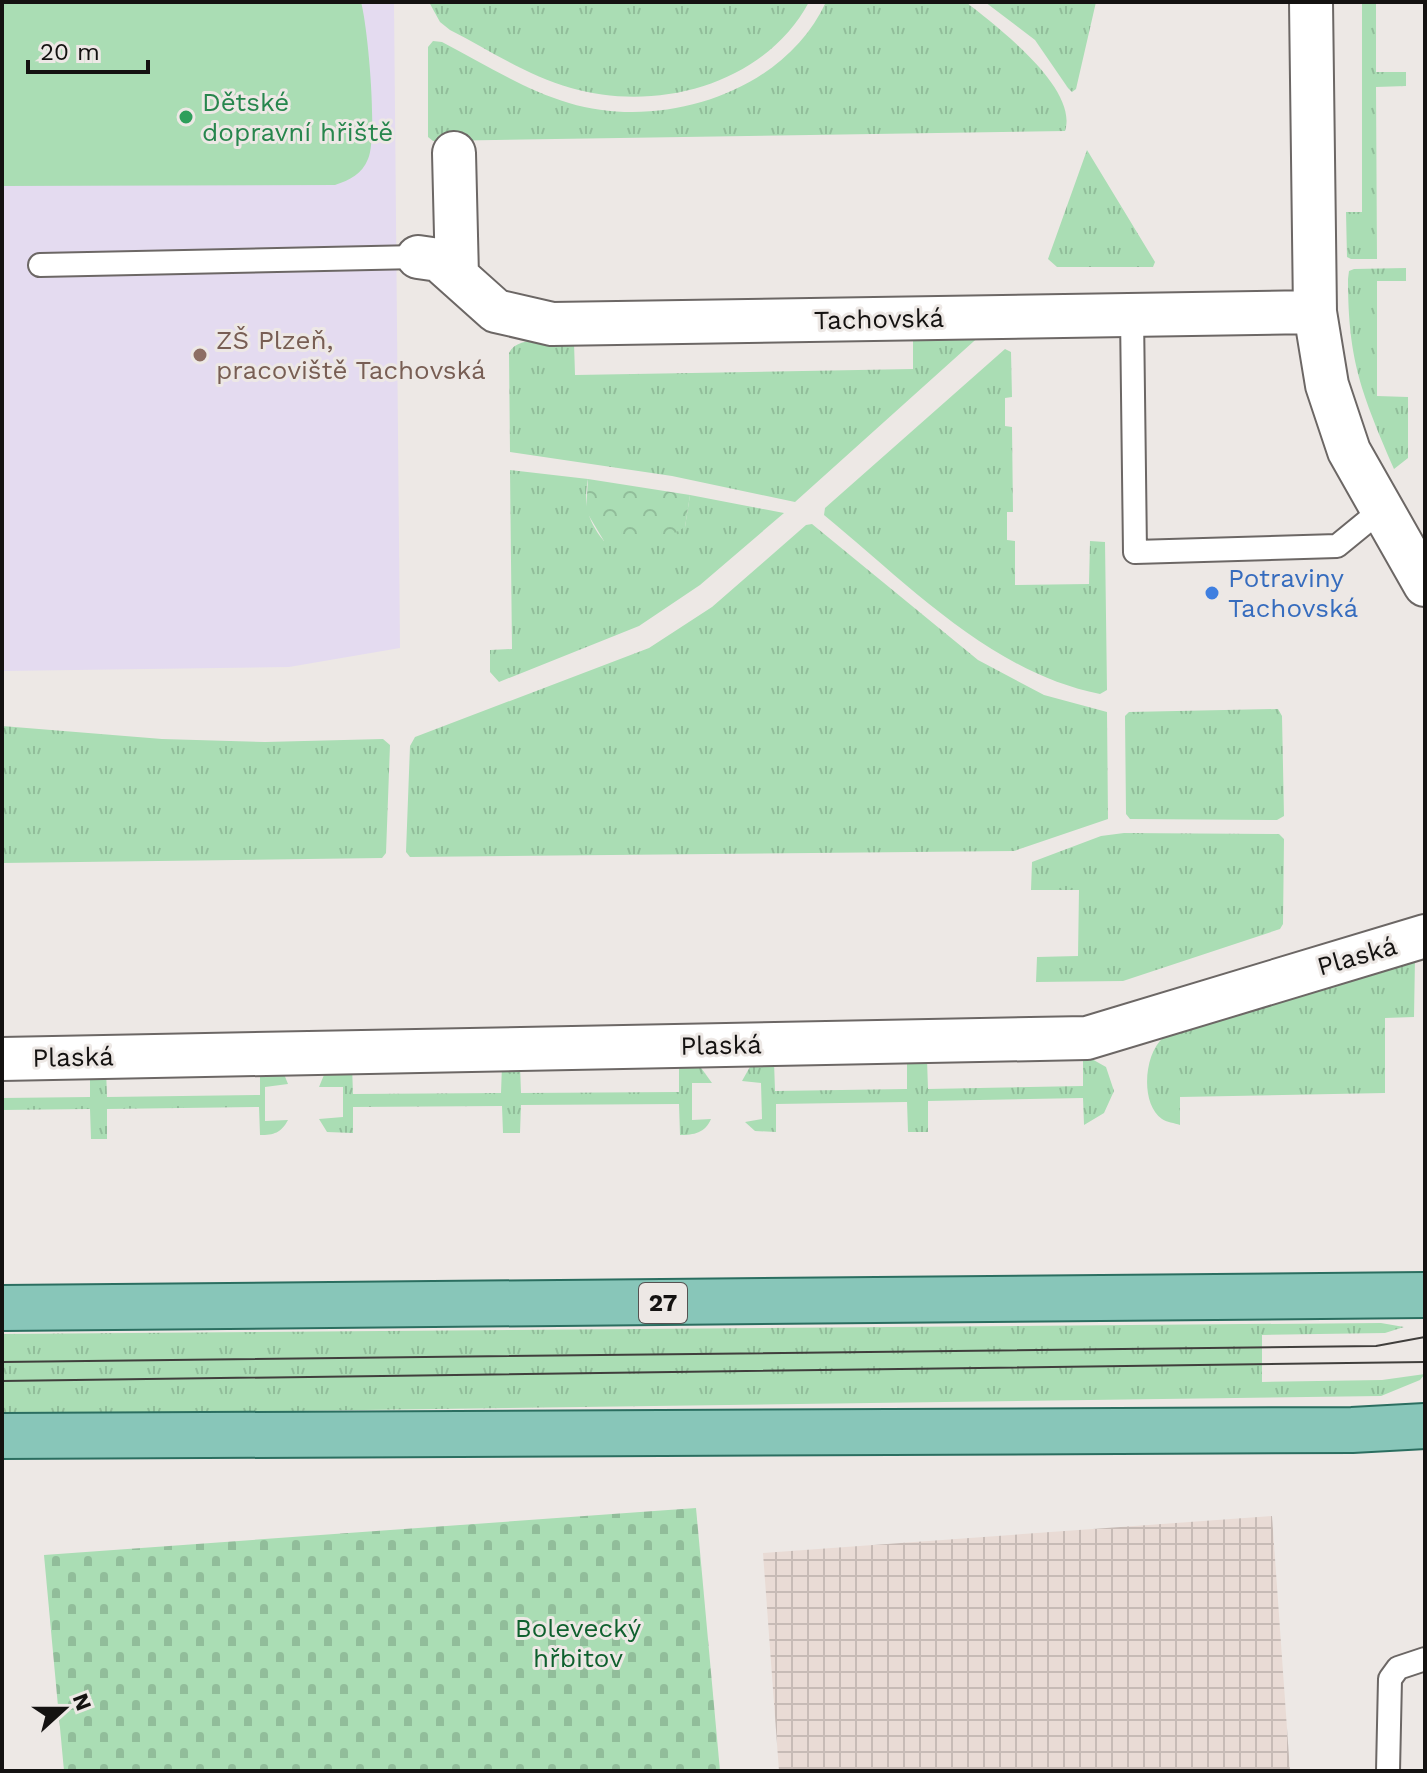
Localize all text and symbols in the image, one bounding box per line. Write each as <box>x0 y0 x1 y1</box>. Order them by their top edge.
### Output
scale bar <box>28 24 148 74</box>
text: 20 m <box>40 38 100 66</box>
place label: Dětské dopravní hřiště <box>202 87 393 147</box>
marker: Dětské dopravní hřiště <box>177 108 195 126</box>
street label: Tachovská <box>814 303 945 335</box>
place label: ZŠ Plzeň, pracoviště Tachovská <box>216 325 486 385</box>
marker: ZŠ Plzeň, pracoviště Tachovská <box>191 346 209 364</box>
place label: Potraviny Tachovská <box>1228 563 1358 623</box>
marker: Potraviny Tachovská <box>1203 584 1221 602</box>
street label: Plaská <box>1314 930 1401 982</box>
street label: Plaská <box>680 1029 762 1061</box>
street label: Plaská <box>32 1041 114 1073</box>
road number: 27 <box>639 1283 687 1323</box>
park label: Bolevecký hřbitov <box>515 1613 642 1673</box>
north arrow <box>24 1669 104 1749</box>
text: N <box>68 1690 97 1714</box>

